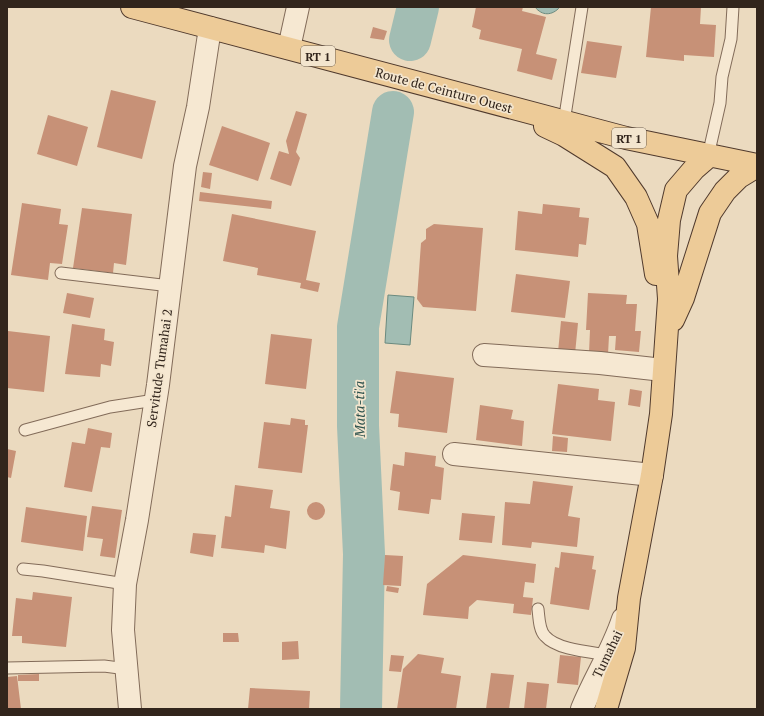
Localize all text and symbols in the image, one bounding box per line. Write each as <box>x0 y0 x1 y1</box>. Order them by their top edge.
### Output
road number: RT 1 <box>301 46 335 66</box>
street label: Route de Ceinture Ouest <box>373 63 515 117</box>
road number: RT 1 <box>612 128 646 148</box>
street label: Servitude Tumahai 2 <box>142 308 176 428</box>
water label: Mata-ti'a <box>349 381 369 438</box>
street label: Tumahai <box>588 627 626 681</box>

